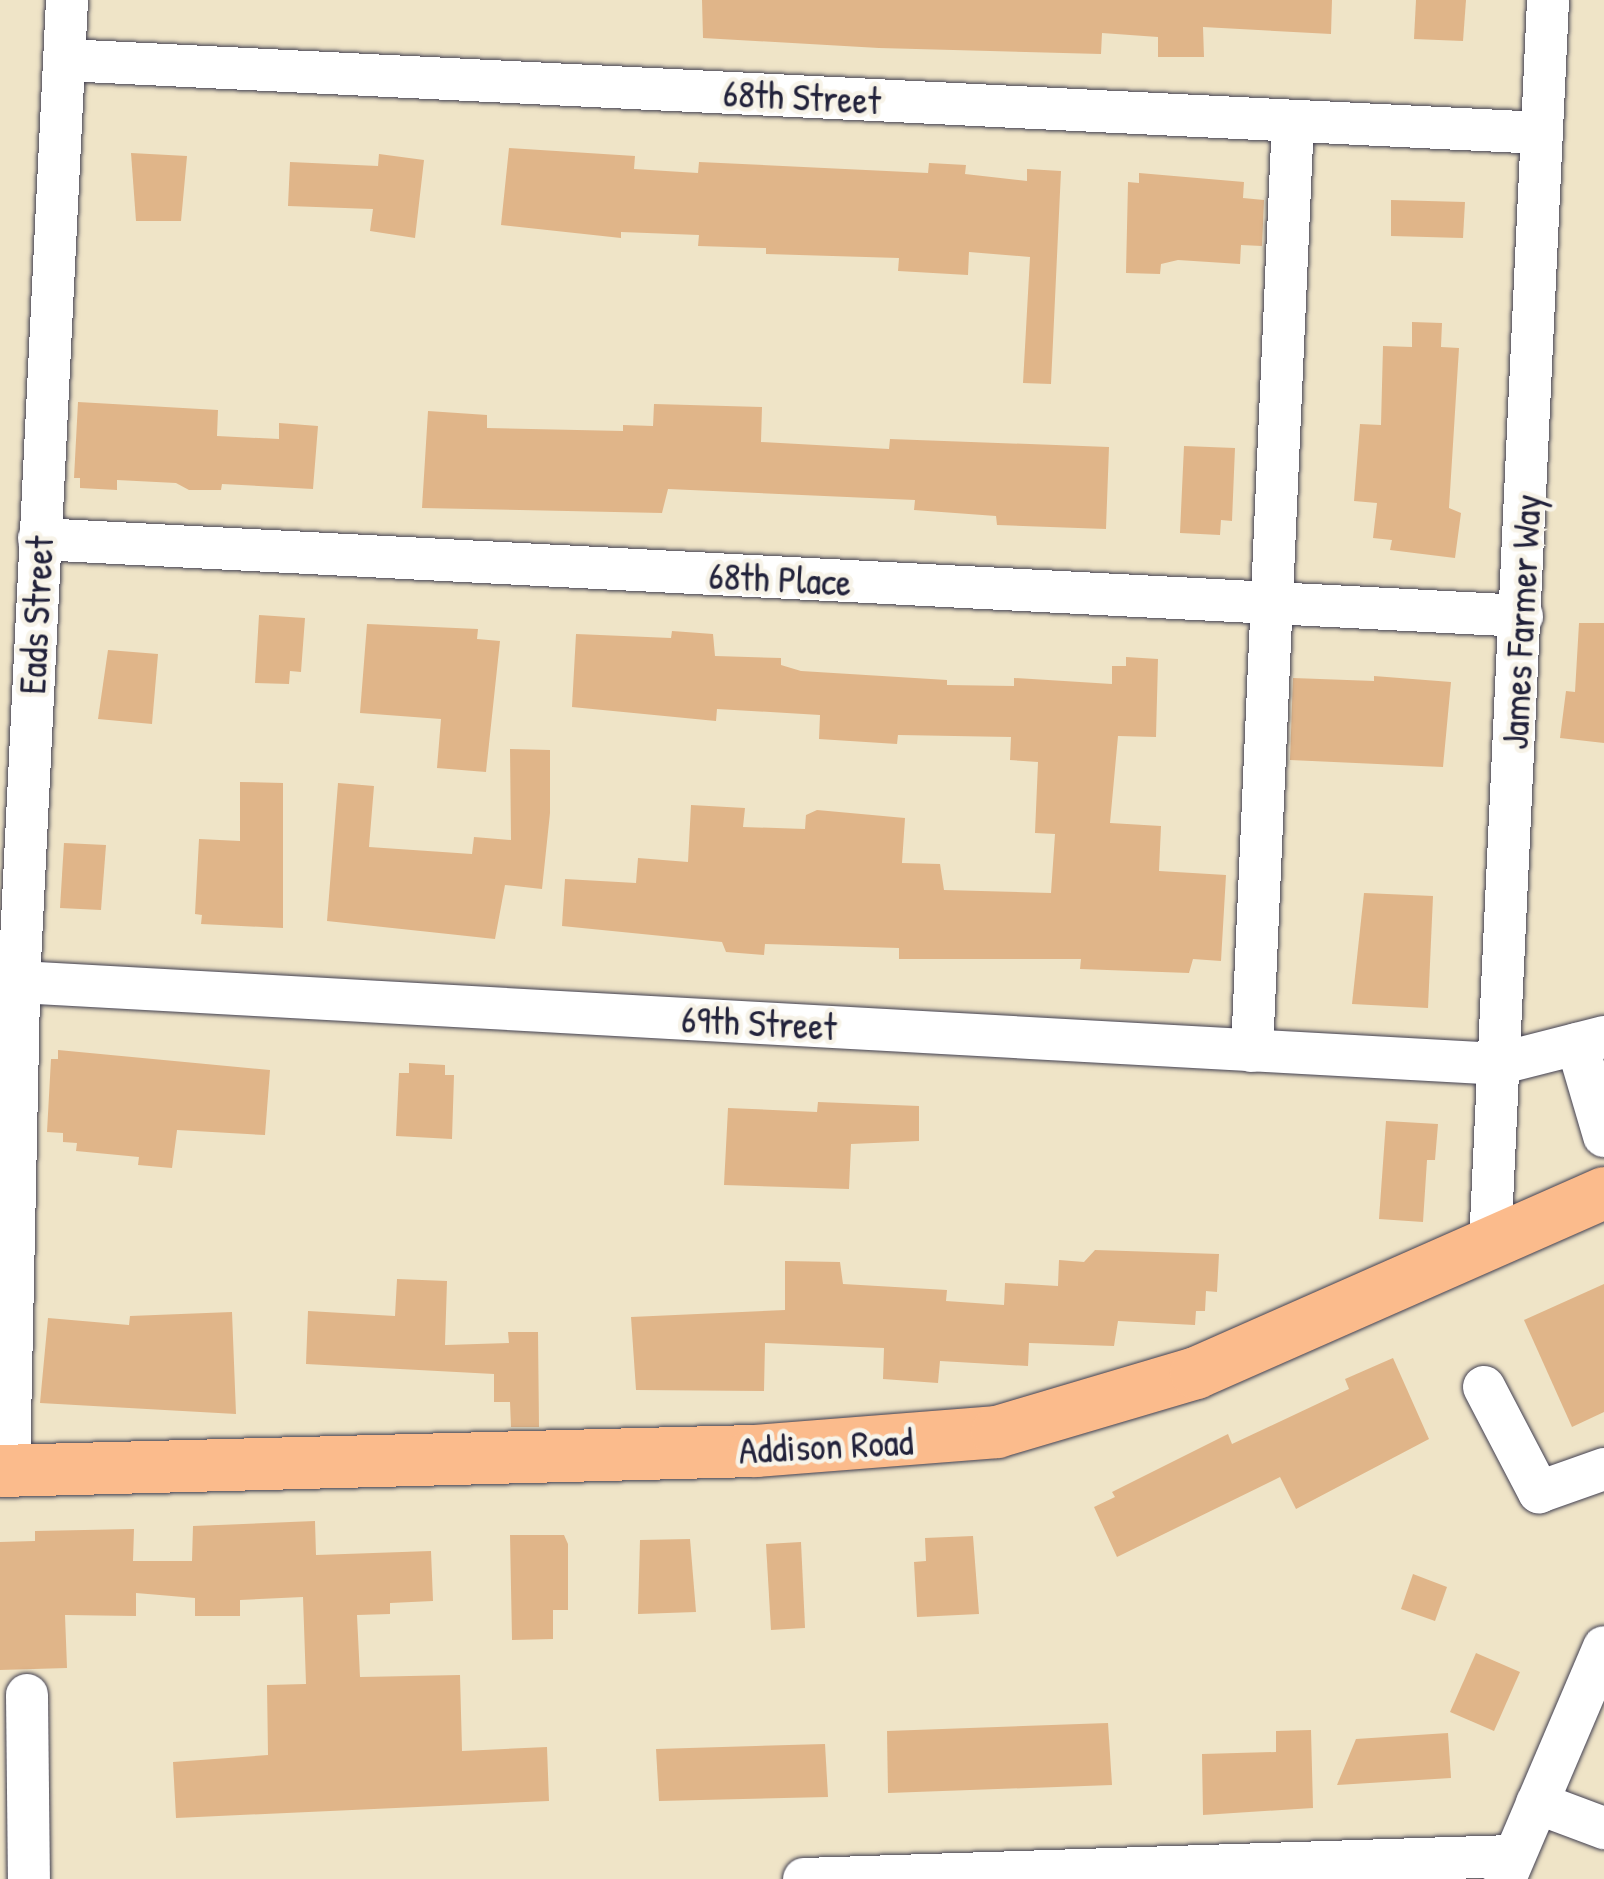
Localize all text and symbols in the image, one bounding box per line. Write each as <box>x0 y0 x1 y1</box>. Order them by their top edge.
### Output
street label: 68th Street <box>722 70 882 124</box>
street label: James Farmer Way <box>1492 493 1550 751</box>
street label: Eads Street <box>9 535 63 695</box>
street label: 68th Place <box>708 553 852 605</box>
street label: 69th Street <box>680 996 838 1050</box>
street label: Addison Road <box>738 1419 914 1473</box>

